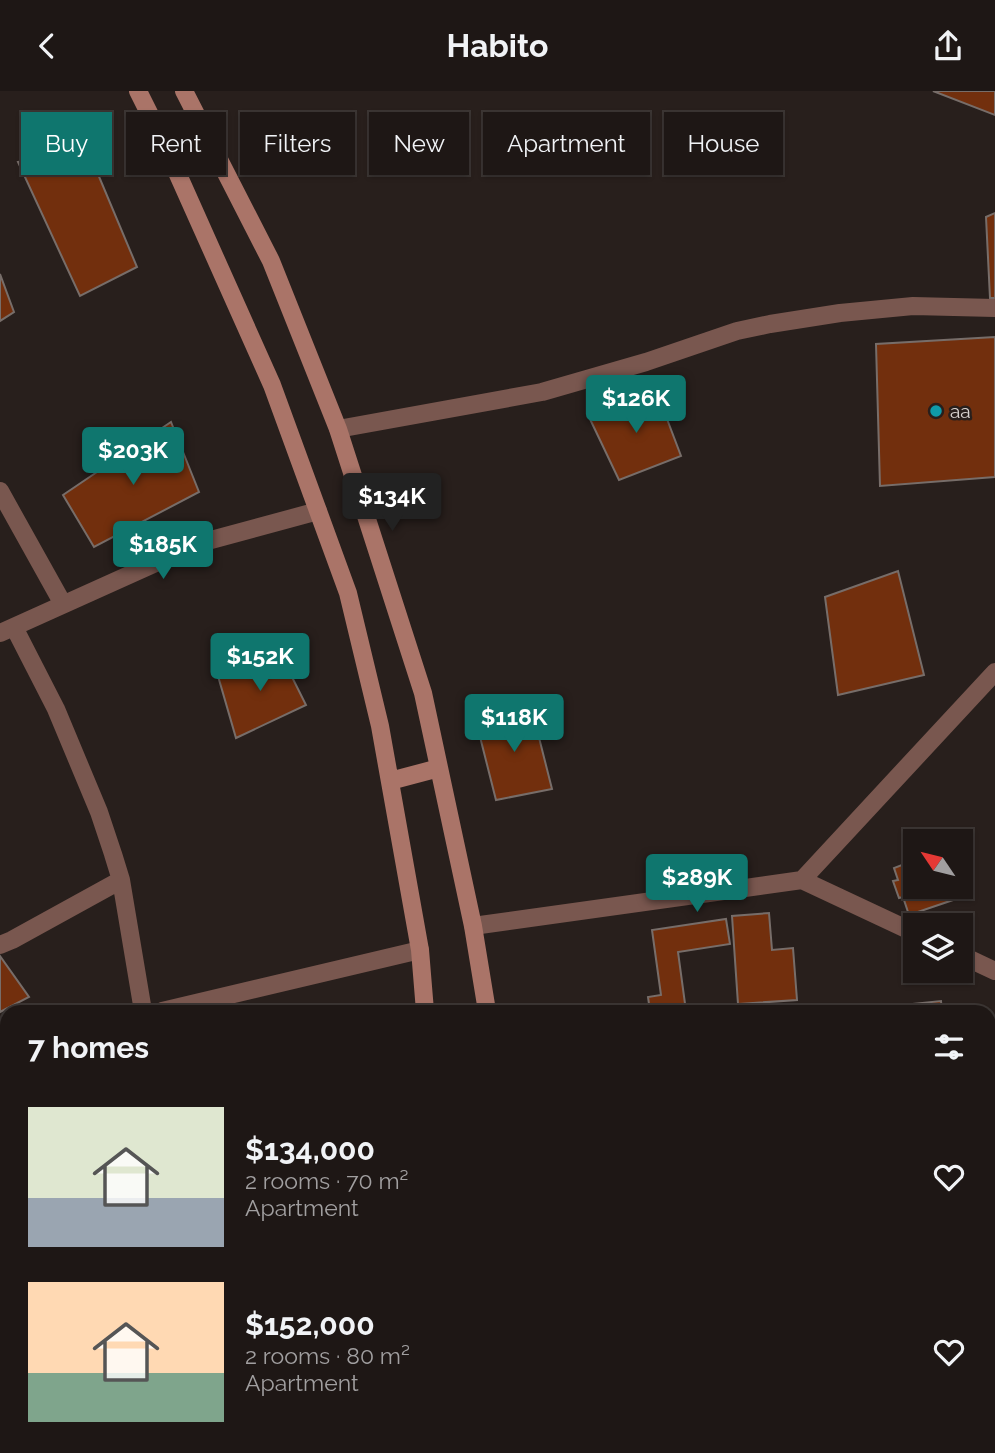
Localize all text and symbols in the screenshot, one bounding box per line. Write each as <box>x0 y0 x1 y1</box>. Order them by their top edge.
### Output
icon: back <box>28 27 66 65</box>
text: Habito <box>447 27 548 64</box>
icon: share <box>929 27 967 65</box>
chip: Buy <box>21 112 112 175</box>
chip: Rent <box>126 112 226 175</box>
chip: Filters <box>240 112 355 175</box>
chip: New <box>369 112 469 175</box>
chip: Apartment <box>483 112 650 175</box>
chip: House <box>664 112 783 175</box>
pin: $126K <box>587 375 685 435</box>
text: $126K <box>602 384 670 411</box>
place label: aa <box>950 400 971 422</box>
marker: aa <box>928 403 944 419</box>
pin: $203K <box>84 427 182 487</box>
text: $203K <box>98 436 168 463</box>
pin: $134K <box>343 473 441 533</box>
text: $134K <box>358 482 426 509</box>
pin: $185K <box>114 521 212 581</box>
text: $185K <box>129 530 197 557</box>
pin: $152K <box>211 633 309 693</box>
text: $152K <box>226 642 294 669</box>
pin: $118K <box>465 695 563 754</box>
text: $118K <box>481 703 547 730</box>
north arrow <box>903 829 973 899</box>
map controls <box>903 829 973 983</box>
pin: $289K <box>648 855 746 914</box>
text: $289K <box>662 863 732 890</box>
button: layers <box>903 913 973 983</box>
icon: filters <box>930 1028 968 1066</box>
text: 7 homes <box>28 1030 149 1065</box>
text: $134,000 <box>245 1132 375 1167</box>
icon: home <box>84 1135 168 1219</box>
icon: heart <box>930 1158 968 1196</box>
text: 2 rooms · 70 m² <box>245 1167 408 1194</box>
text: Apartment <box>245 1194 359 1221</box>
text: $152,000 <box>245 1307 375 1342</box>
icon: home <box>84 1310 168 1394</box>
icon: heart <box>930 1333 968 1371</box>
text: 2 rooms · 80 m² <box>245 1342 410 1369</box>
text: Apartment <box>245 1369 359 1396</box>

